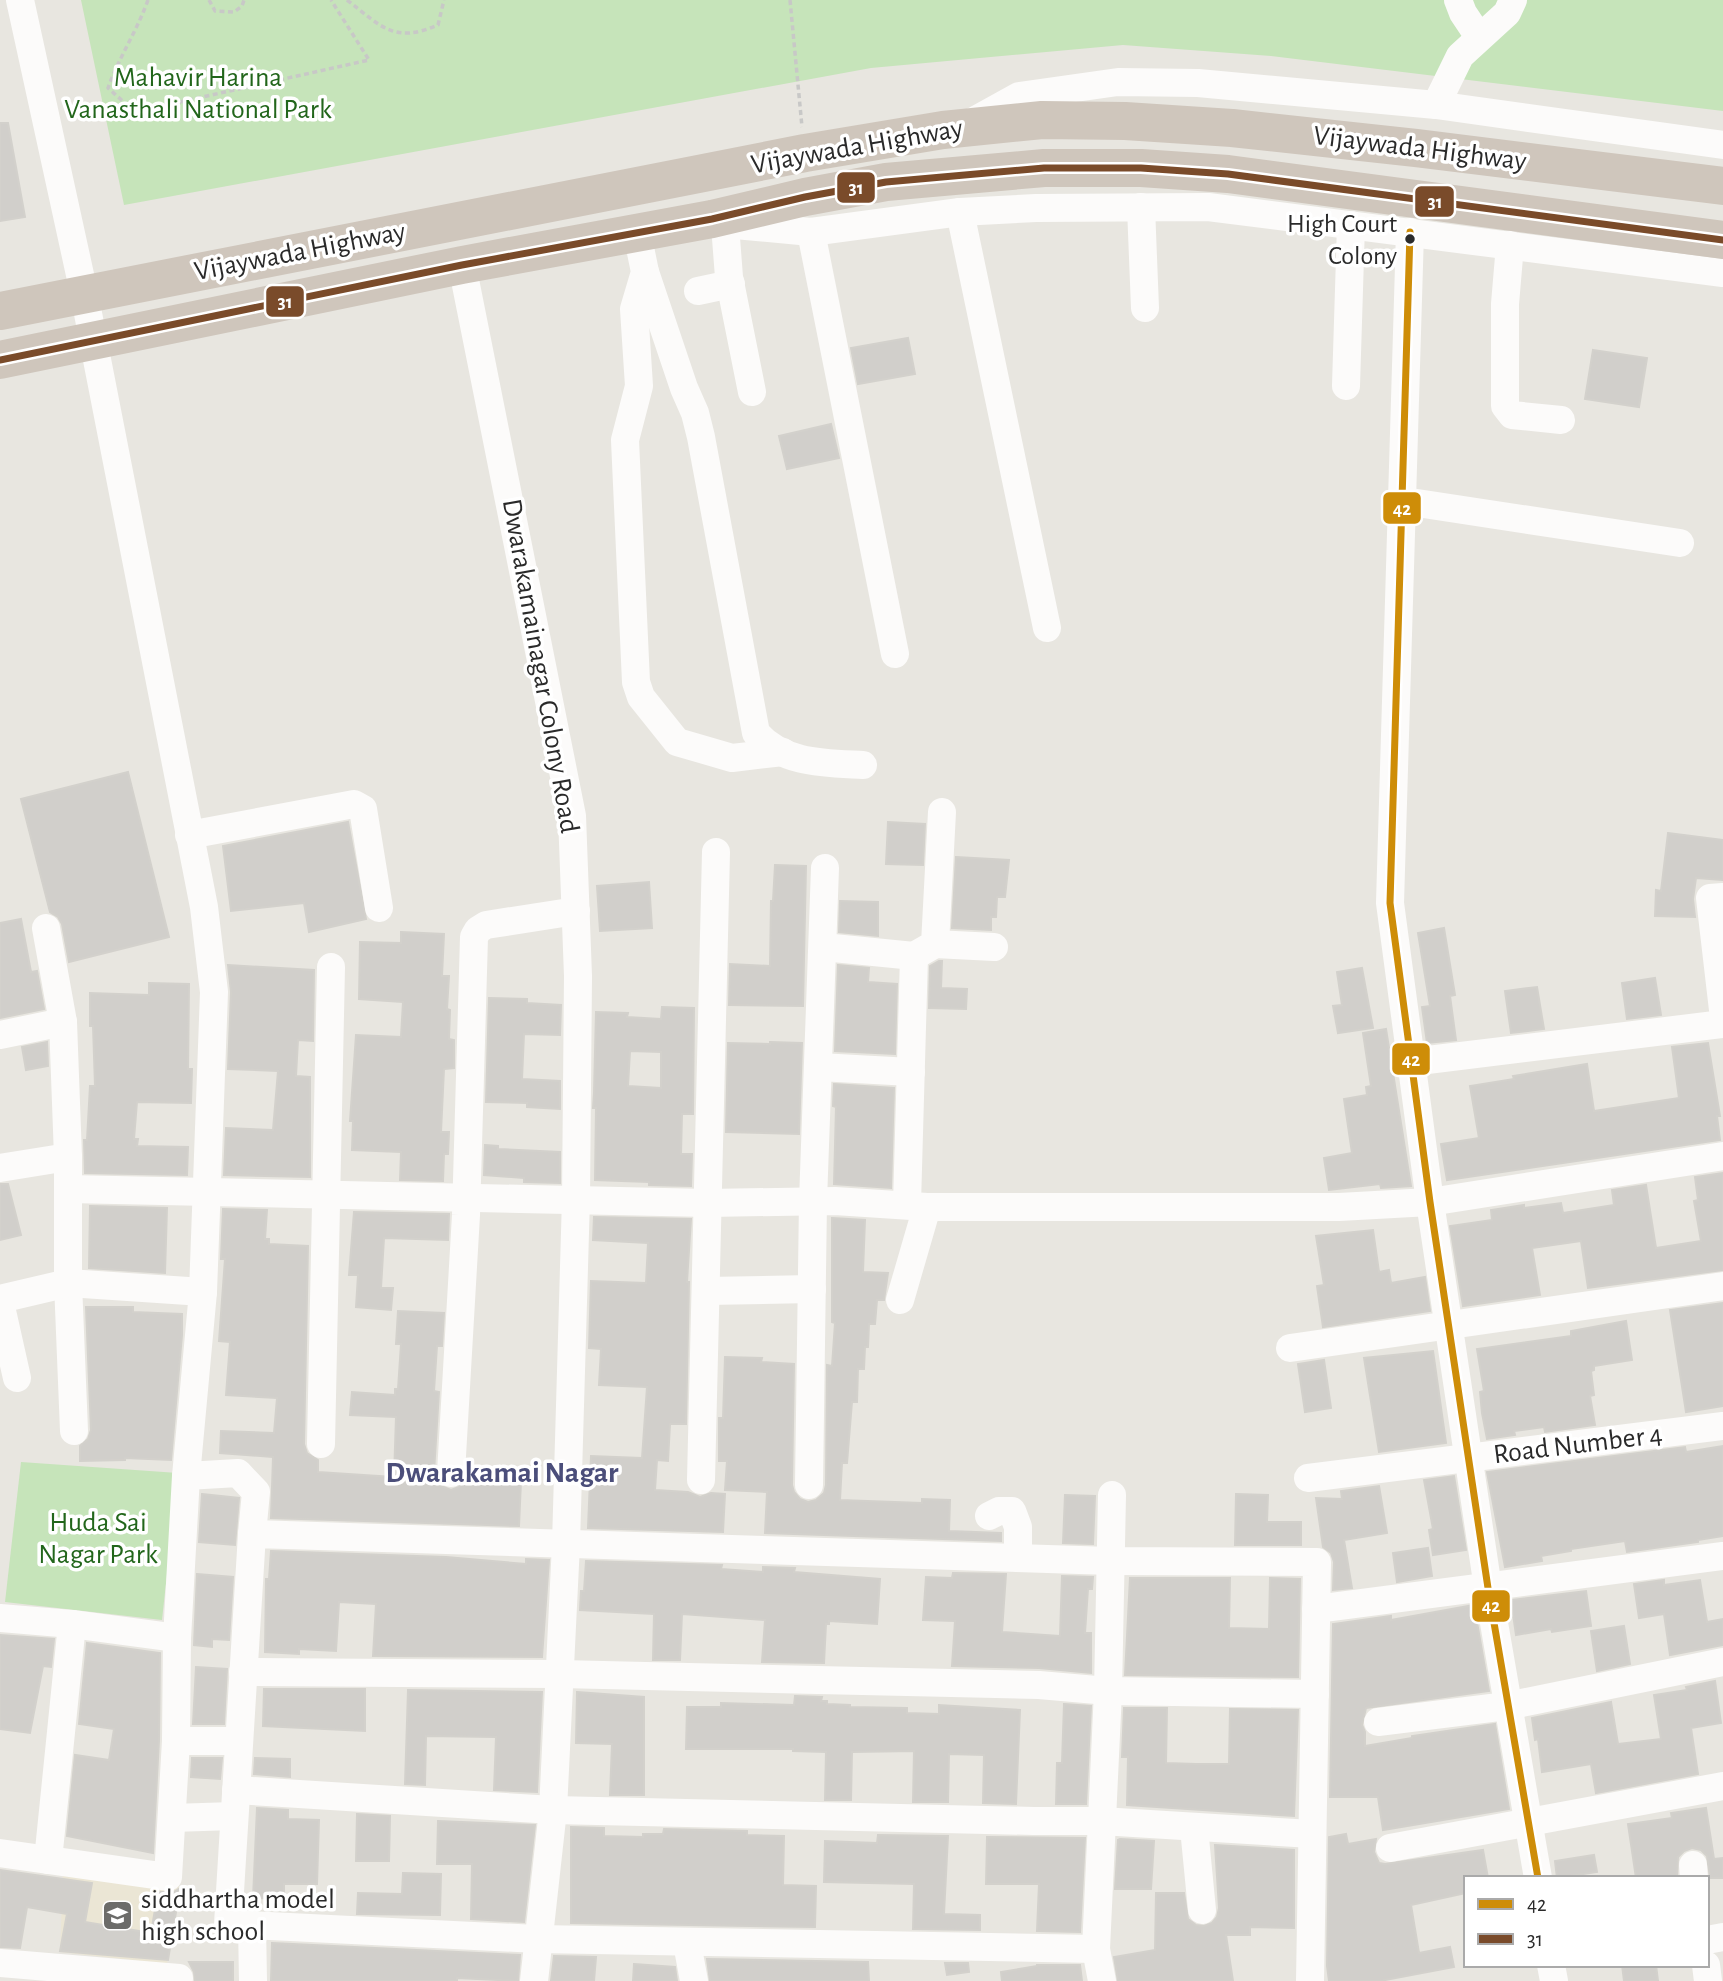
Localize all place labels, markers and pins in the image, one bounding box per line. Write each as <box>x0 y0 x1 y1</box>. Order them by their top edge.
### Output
place label: High Court Colony <box>1287 211 1397 269</box>
marker: High Court Colony <box>1403 232 1417 246</box>
place label: siddhartha model high school <box>141 1886 335 1946</box>
school or university icon: siddhartha model high school <box>101 1899 135 1933</box>

